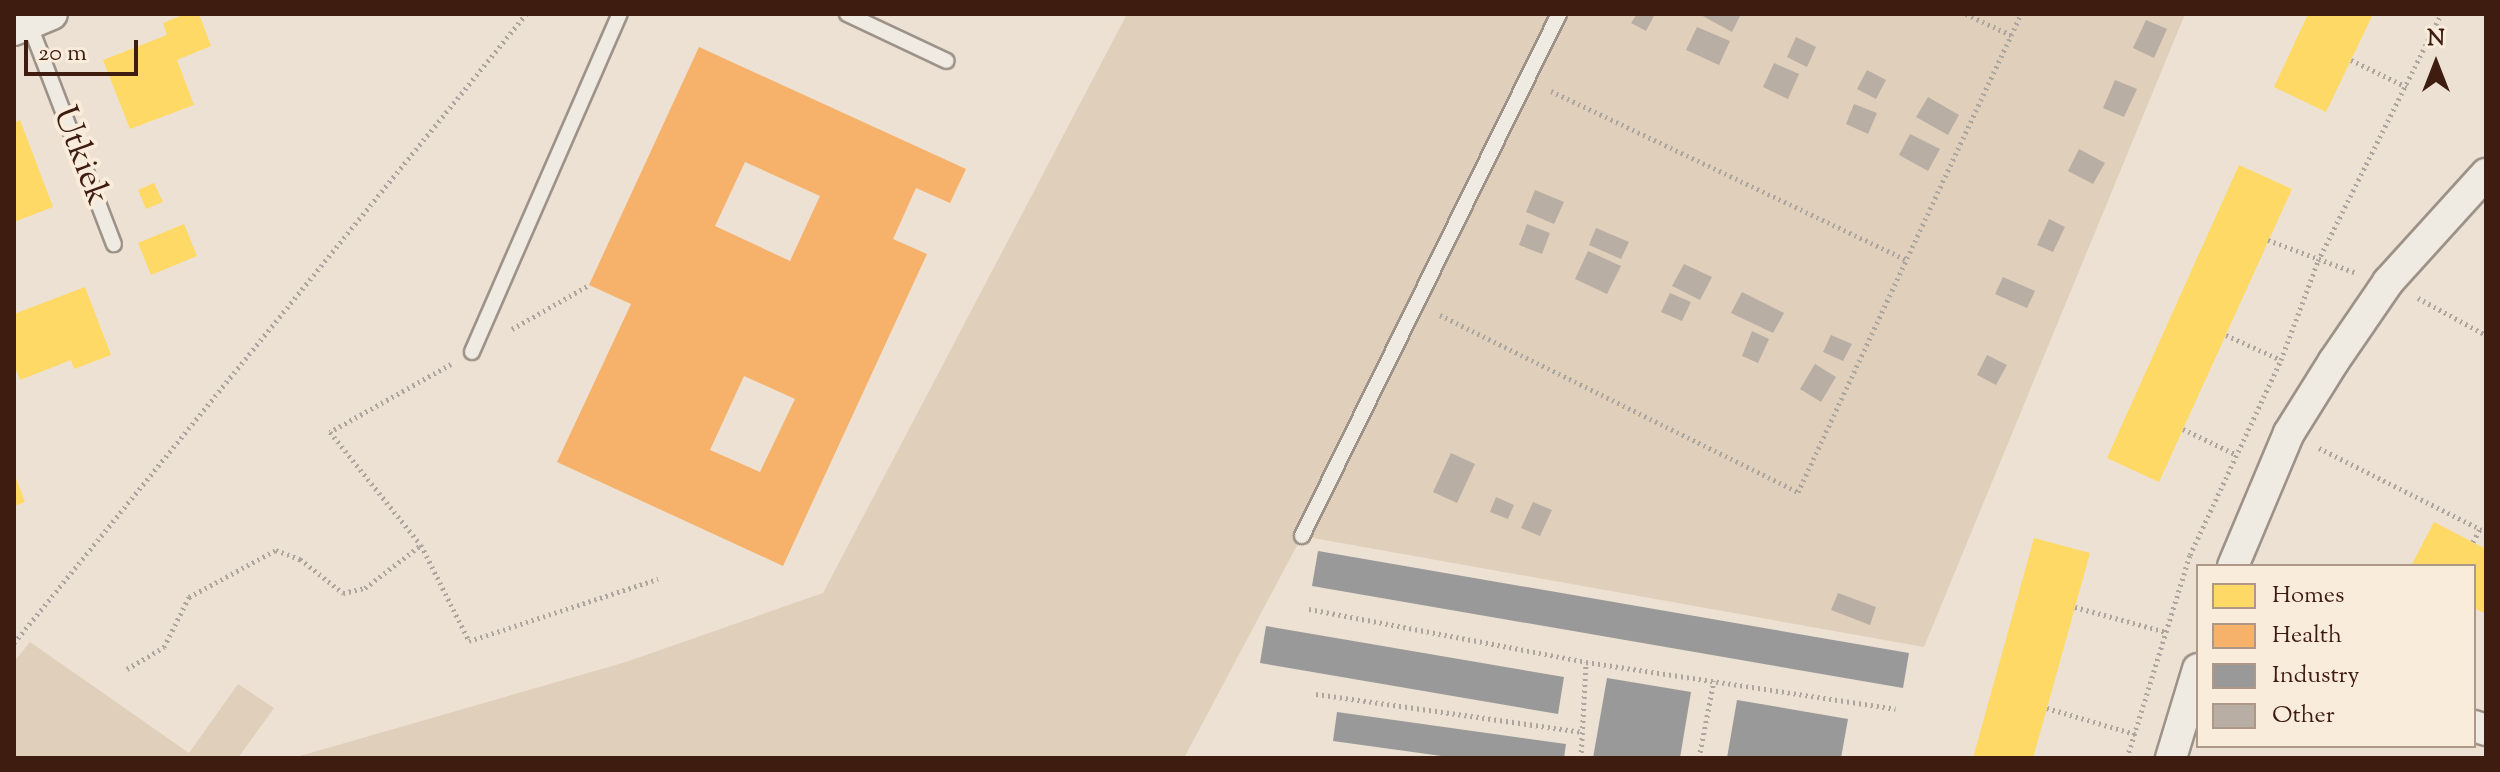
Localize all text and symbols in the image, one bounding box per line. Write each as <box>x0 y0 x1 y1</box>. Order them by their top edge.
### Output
scale bar <box>28 24 142 74</box>
north arrow <box>2396 24 2476 104</box>
text: N <box>2427 24 2445 56</box>
text: 20 m <box>38 37 87 71</box>
street label: Utkiek <box>43 101 117 211</box>
legend <box>2196 564 2476 748</box>
text: Homes <box>2272 579 2344 613</box>
text: Health <box>2272 619 2342 653</box>
text: Industry <box>2272 659 2360 693</box>
text: Other <box>2272 699 2335 733</box>

